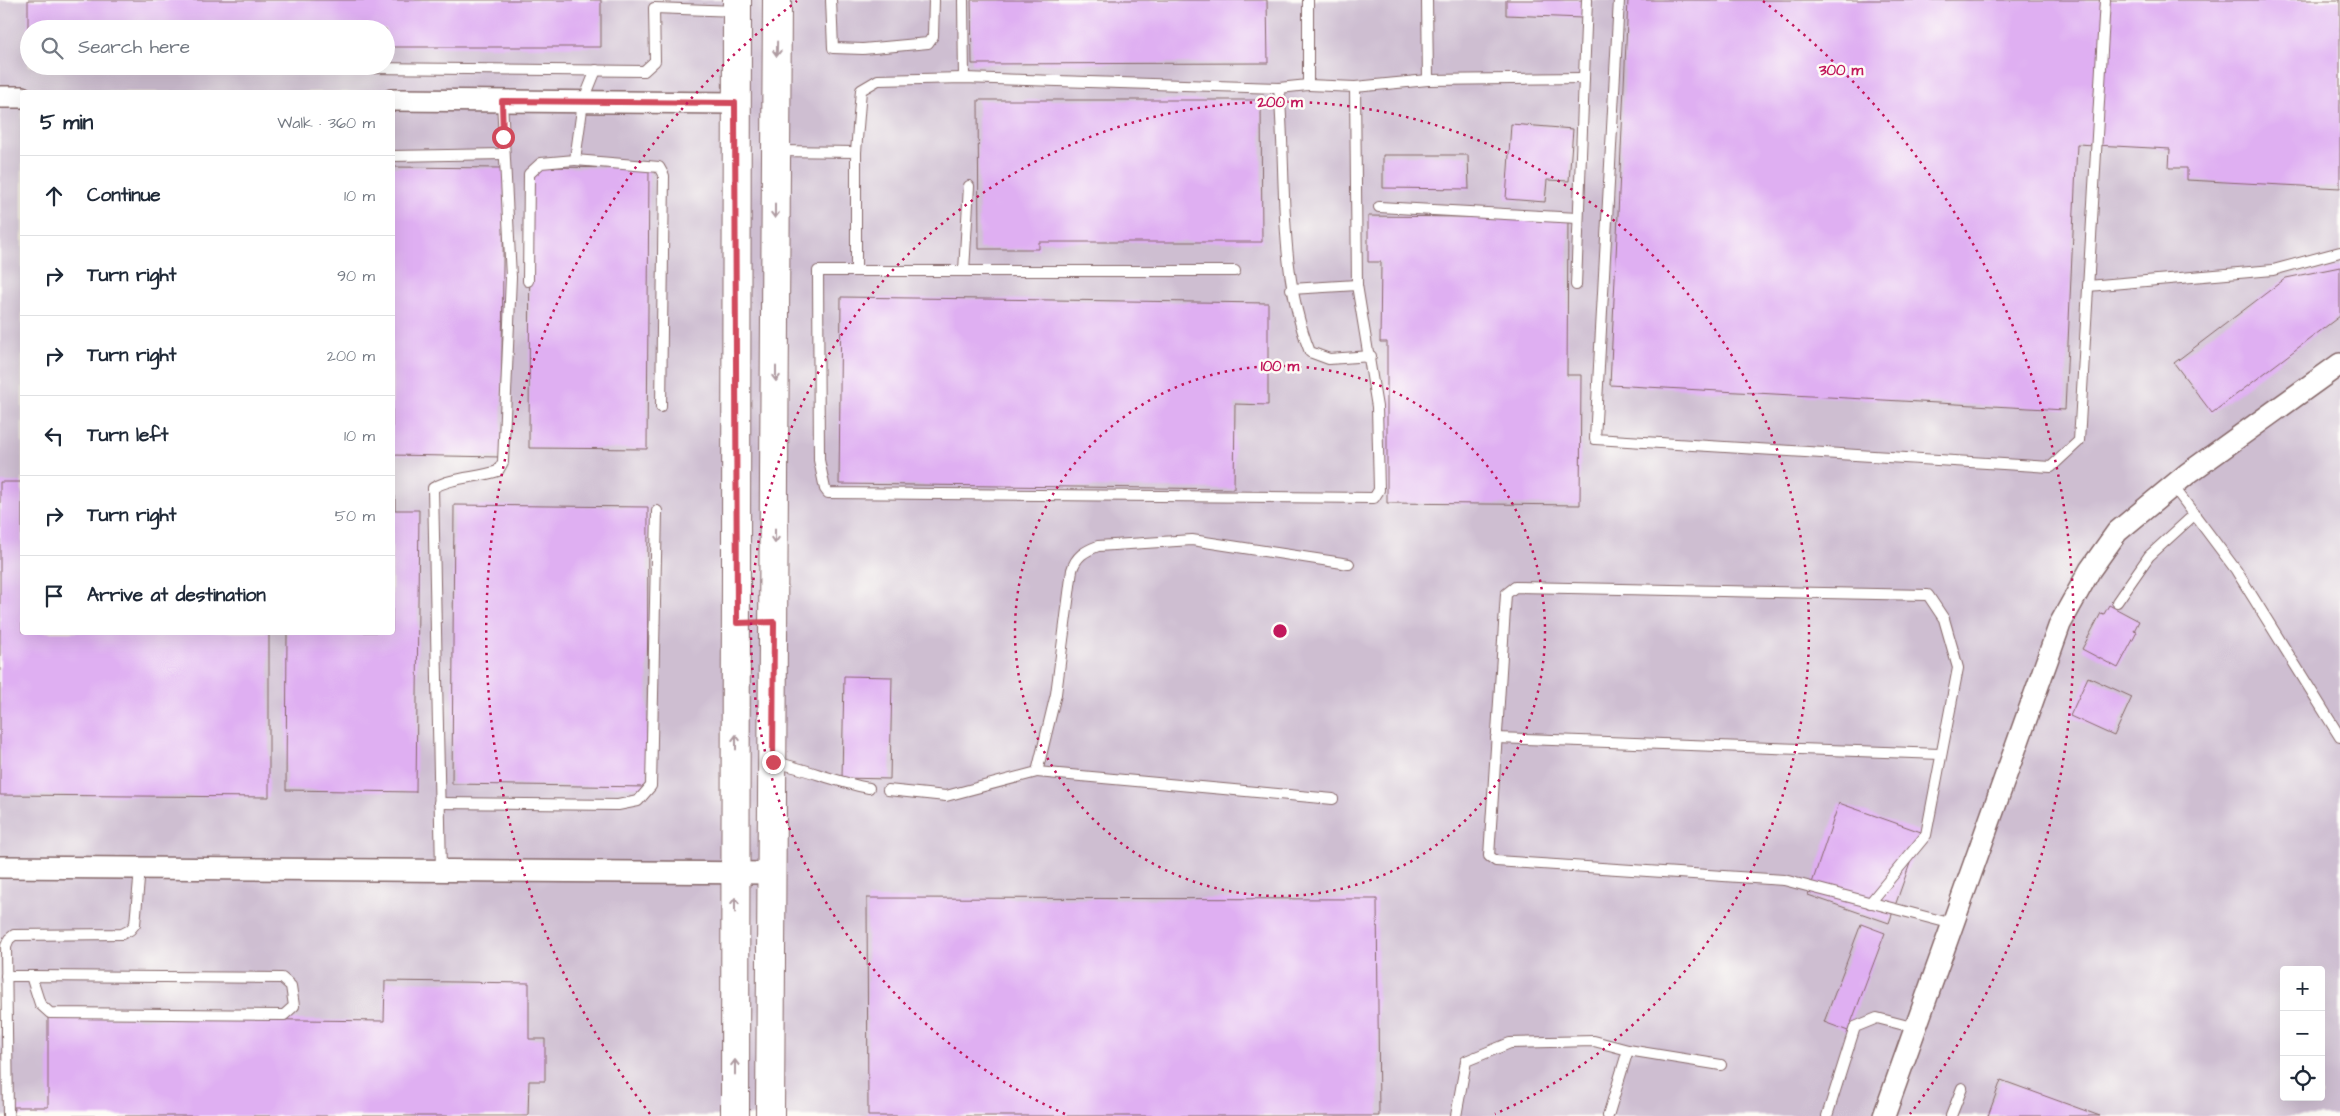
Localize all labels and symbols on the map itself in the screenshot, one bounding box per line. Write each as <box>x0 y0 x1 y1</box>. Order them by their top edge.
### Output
one-way arrow <box>772 40 781 56</box>
text: 300 m <box>1818 60 1863 81</box>
text: 200 m <box>1256 92 1303 113</box>
route start <box>492 126 515 149</box>
one-way arrow <box>770 202 780 219</box>
text: 100 m <box>1261 356 1300 377</box>
one-way arrow <box>771 365 781 381</box>
one-way arrow <box>770 528 780 544</box>
centre of rings <box>1271 622 1289 640</box>
one-way arrow <box>731 735 741 751</box>
route end <box>762 751 785 774</box>
one-way arrow <box>730 897 740 914</box>
one-way arrow <box>730 1060 740 1076</box>

